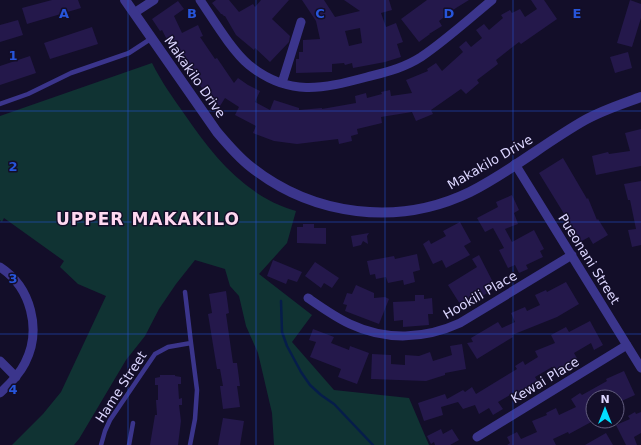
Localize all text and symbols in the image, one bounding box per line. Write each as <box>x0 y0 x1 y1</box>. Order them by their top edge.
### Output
text: A <box>59 6 69 21</box>
text: B <box>187 6 197 21</box>
text: C <box>315 6 325 21</box>
text: D <box>444 6 455 21</box>
text: E <box>573 6 581 21</box>
street label: Makakilo Drive <box>161 33 229 121</box>
text: 1 <box>8 48 18 63</box>
street label: Makakilo Drive <box>445 132 535 192</box>
text: 2 <box>8 159 18 174</box>
district label: UPPER MAKAKILO <box>56 209 240 229</box>
street label: Pueonani Street <box>555 211 623 307</box>
street label: Hookili Place <box>440 268 520 322</box>
text: 3 <box>8 271 18 286</box>
street label: Hame Street <box>92 349 150 425</box>
street label: Kewai Place <box>508 354 582 406</box>
text: 4 <box>8 382 18 397</box>
north arrow <box>585 389 625 429</box>
text: N <box>600 393 610 406</box>

